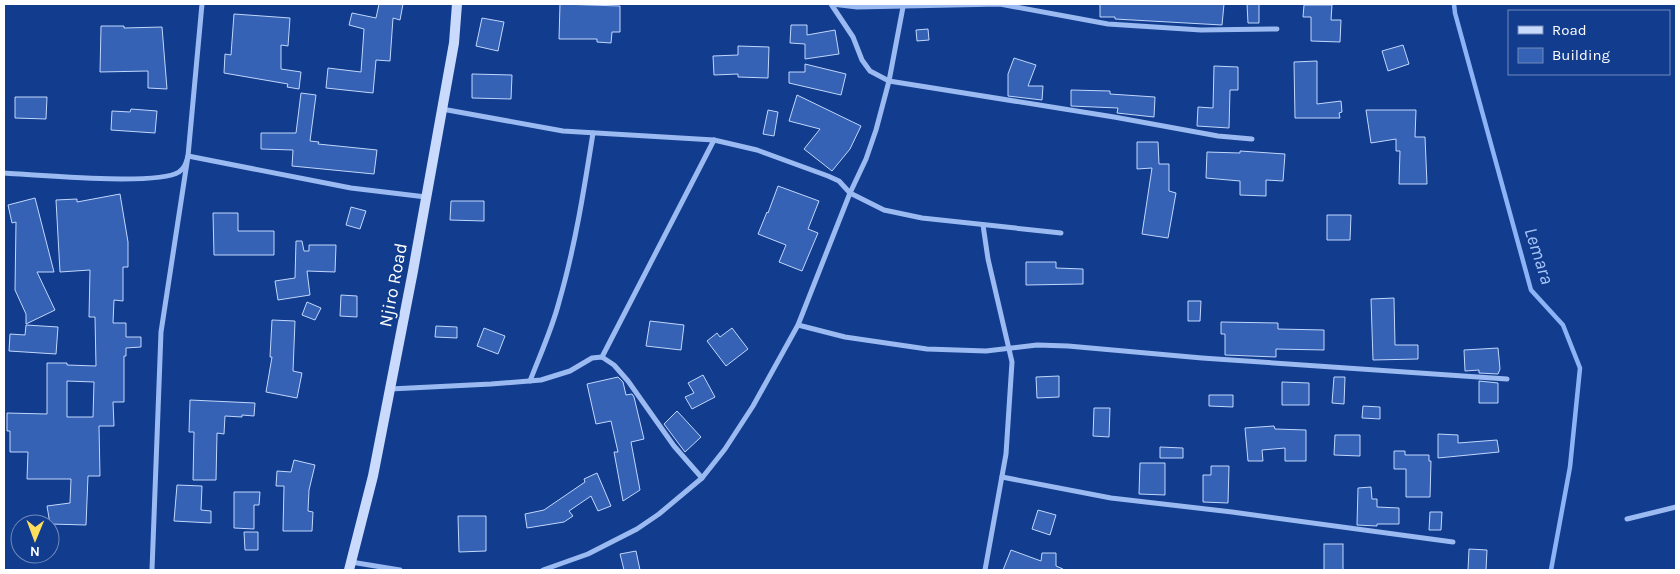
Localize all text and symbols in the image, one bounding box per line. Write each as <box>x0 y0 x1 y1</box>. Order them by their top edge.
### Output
legend <box>1508 10 1670 75</box>
text: Road <box>1552 21 1587 39</box>
text: Building <box>1552 46 1610 64</box>
water label: Lemara <box>1520 225 1558 287</box>
street label: Njiro Road <box>374 241 412 329</box>
north arrow <box>10 514 60 564</box>
text: N <box>30 543 40 560</box>

